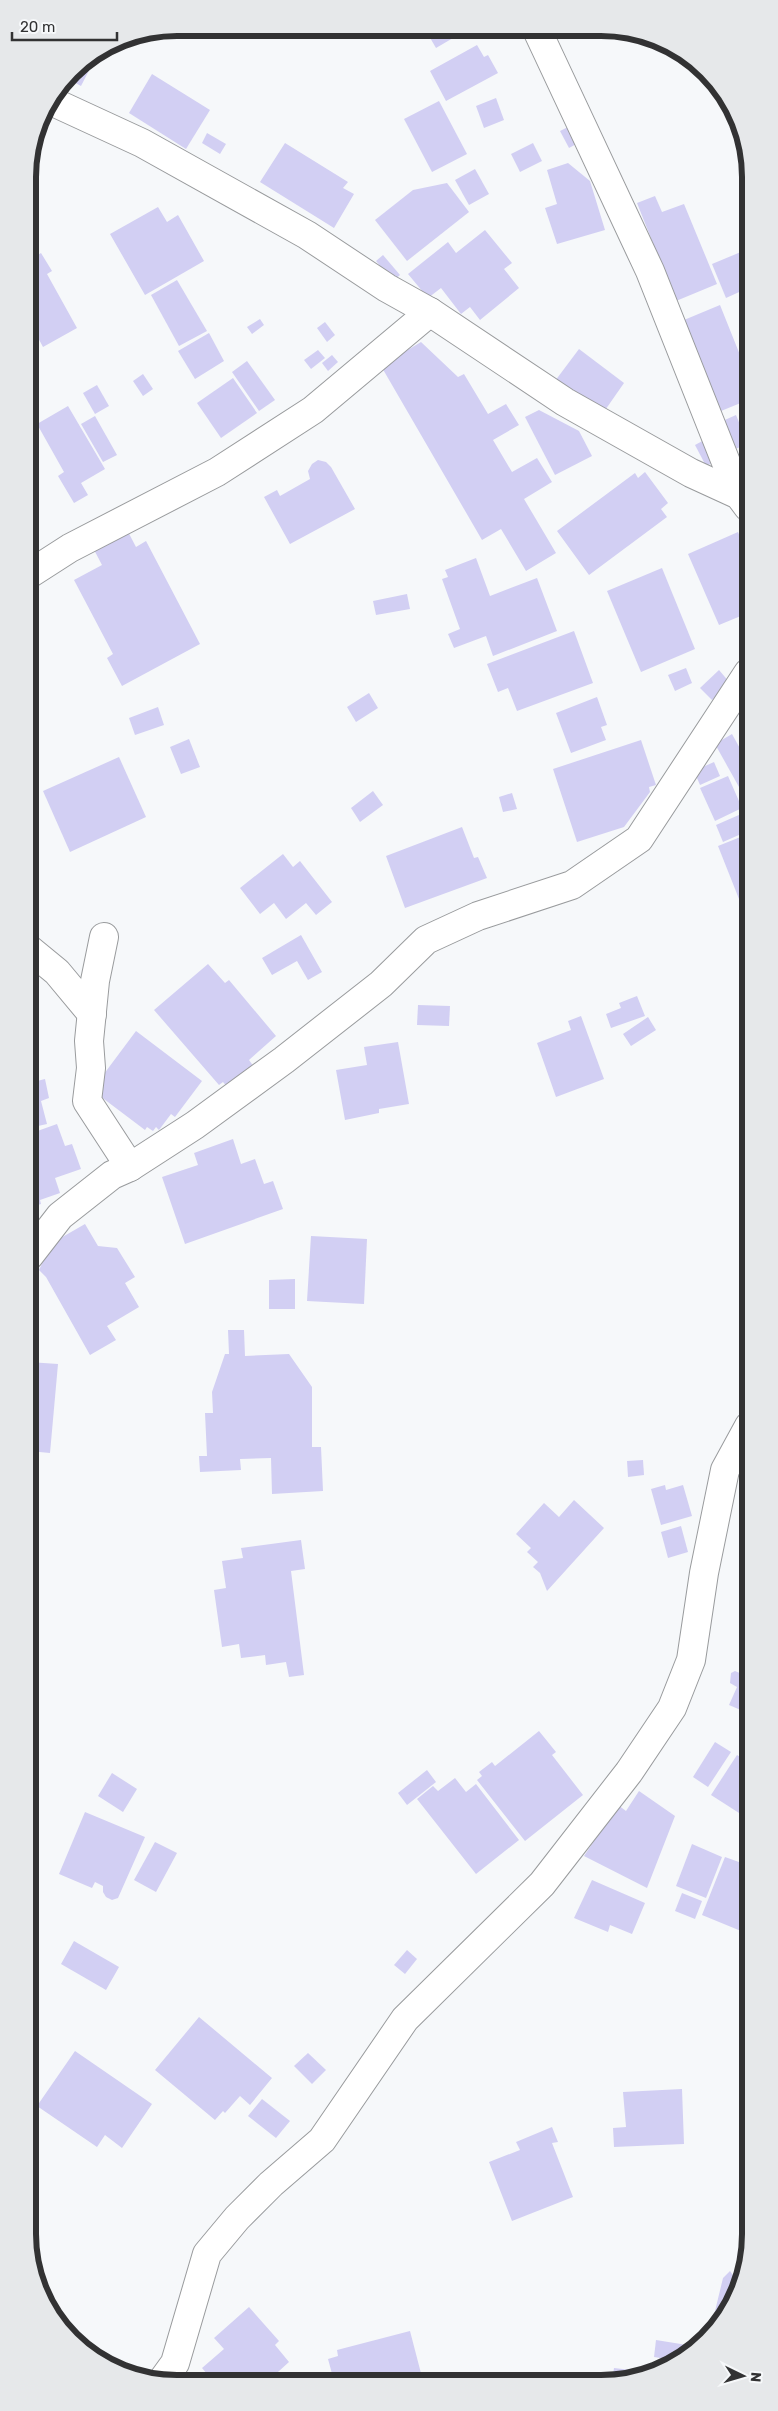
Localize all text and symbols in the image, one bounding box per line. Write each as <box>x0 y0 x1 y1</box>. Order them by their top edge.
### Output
scale bar <box>12 10 118 42</box>
text: 20 m <box>20 18 55 36</box>
north arrow <box>718 2351 768 2401</box>
text: N <box>747 2371 764 2383</box>

